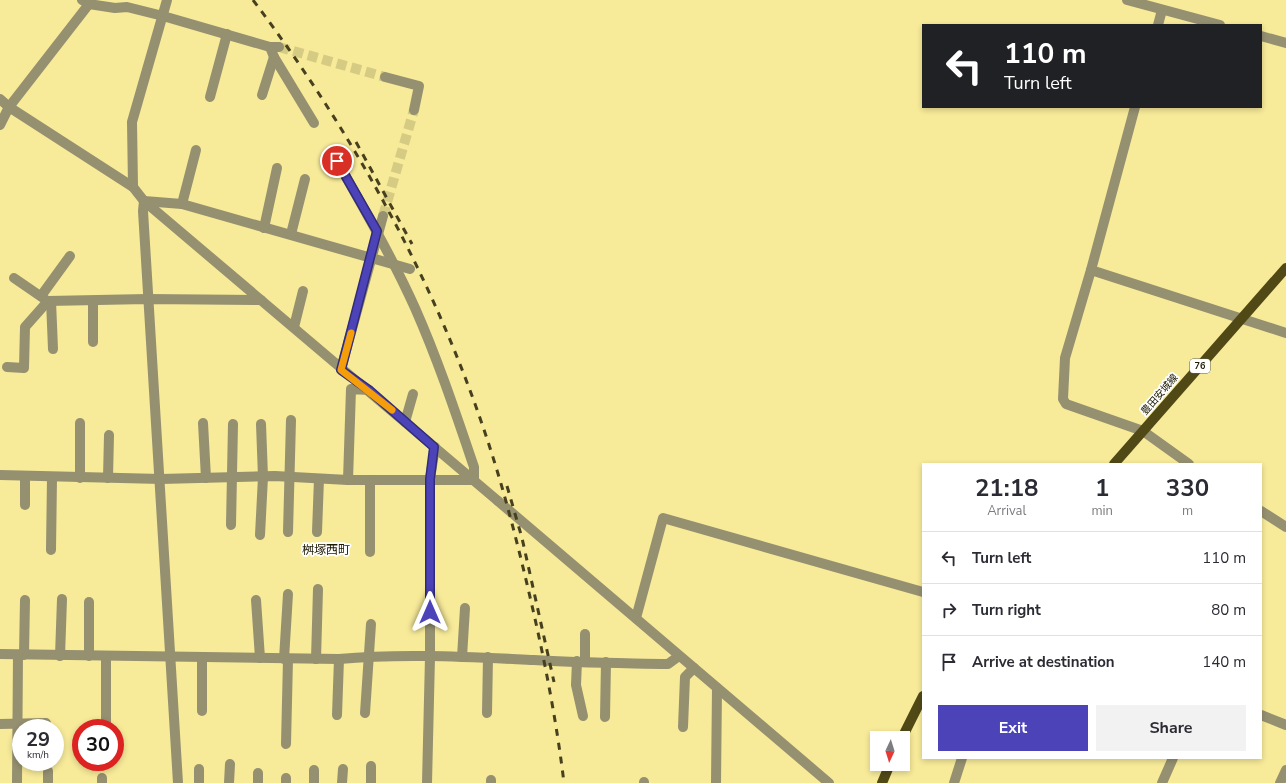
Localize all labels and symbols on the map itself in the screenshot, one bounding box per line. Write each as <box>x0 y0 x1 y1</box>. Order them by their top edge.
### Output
pin <box>320 144 354 178</box>
road number: 76 <box>1190 359 1210 373</box>
street label: 豊田安城線 <box>1138 371 1181 418</box>
district label: 桝塚西町 <box>302 542 350 558</box>
position arrow <box>409 591 451 633</box>
speed limit sign: 30 <box>72 719 124 771</box>
north arrow <box>870 731 910 771</box>

